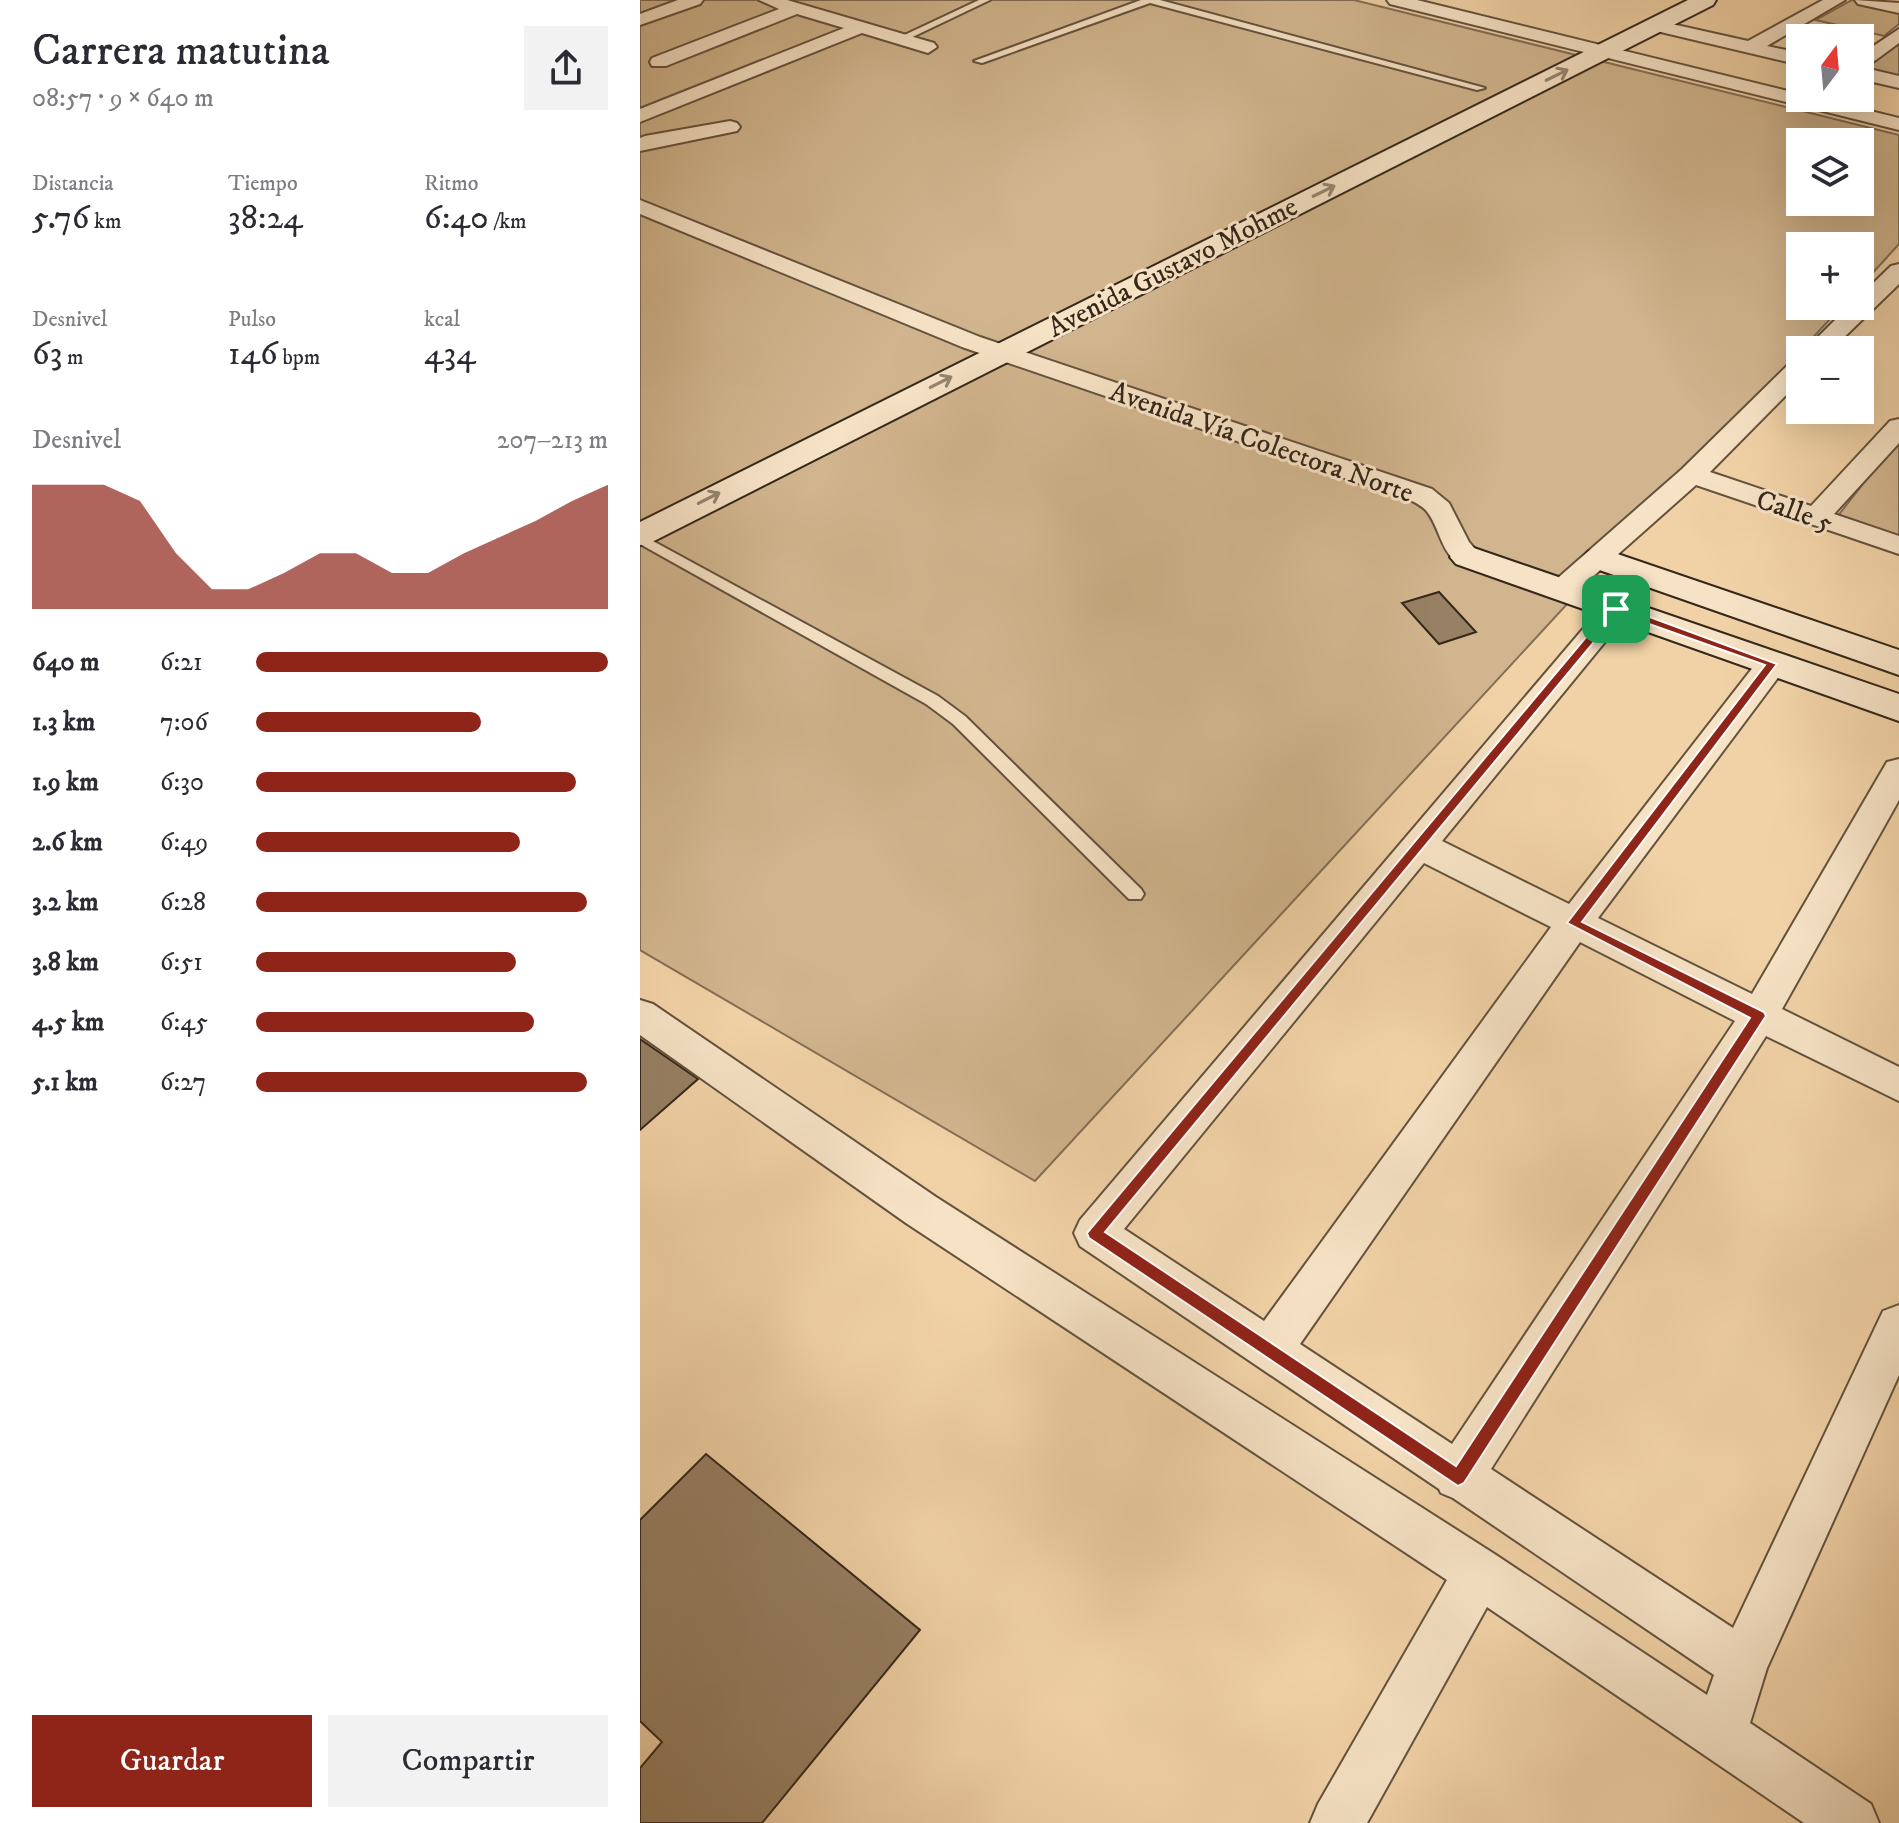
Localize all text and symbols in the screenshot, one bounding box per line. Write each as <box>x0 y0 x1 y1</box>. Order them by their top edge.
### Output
text: Carrera matutina <box>32 24 330 79</box>
north arrow <box>1786 24 1874 112</box>
map controls <box>1786 24 1874 424</box>
button: share <box>524 26 608 110</box>
one-way arrow <box>1545 66 1569 82</box>
text: 08:57 · 9 × 640 m <box>32 82 214 115</box>
button: layers <box>1786 128 1874 216</box>
text: Distancia <box>32 170 114 197</box>
text: Tiempo <box>228 170 298 197</box>
text: Ritmo <box>424 170 478 197</box>
one-way arrow <box>1312 182 1336 198</box>
street label: Avenida Gustavo Mohme <box>1042 189 1303 346</box>
text: 5.76 <box>32 197 89 239</box>
text: 38:24 <box>228 197 303 239</box>
text: 6:40 <box>424 197 488 239</box>
text: km <box>89 208 122 235</box>
text: /km <box>488 208 527 235</box>
button: + <box>1786 232 1874 320</box>
text: Desnivel <box>32 306 107 333</box>
text: Pulso <box>228 306 276 333</box>
text: kcal <box>424 306 460 333</box>
text: 63 <box>32 333 62 375</box>
text: 146 <box>228 333 278 375</box>
text: 434 <box>424 333 476 375</box>
button: − <box>1786 336 1874 424</box>
text: m <box>62 344 84 371</box>
text: bpm <box>278 344 320 371</box>
one-way arrow <box>929 373 953 389</box>
street label: Avenida Vía Colectora Norte <box>1105 374 1418 511</box>
text: Desnivel <box>32 424 121 457</box>
text: 207–213 m <box>497 424 608 457</box>
street label: Calle 5 <box>1752 482 1838 541</box>
one-way arrow <box>696 489 720 505</box>
pin <box>1582 575 1650 643</box>
icon: arrive <box>1594 587 1638 631</box>
text: 640 m <box>32 646 100 679</box>
text: 6:21 <box>160 646 203 679</box>
text: 1.3 km <box>32 706 95 739</box>
text: 7:06 <box>160 706 208 739</box>
text: 1.9 km <box>32 766 99 799</box>
text: 6:30 <box>160 766 204 799</box>
text: 2.6 km <box>32 826 103 859</box>
text: 6:49 <box>160 826 208 859</box>
text: 3.2 km <box>32 886 99 919</box>
text: 6:28 <box>160 886 206 919</box>
text: 3.8 km <box>32 946 99 979</box>
text: 6:51 <box>160 946 203 979</box>
text: 4.5 km <box>32 1006 104 1039</box>
text: 6:45 <box>160 1006 208 1039</box>
text: 5.1 km <box>32 1066 98 1099</box>
text: 6:27 <box>160 1066 206 1099</box>
button: Guardar <box>32 1715 312 1807</box>
button: Compartir <box>328 1715 608 1807</box>

